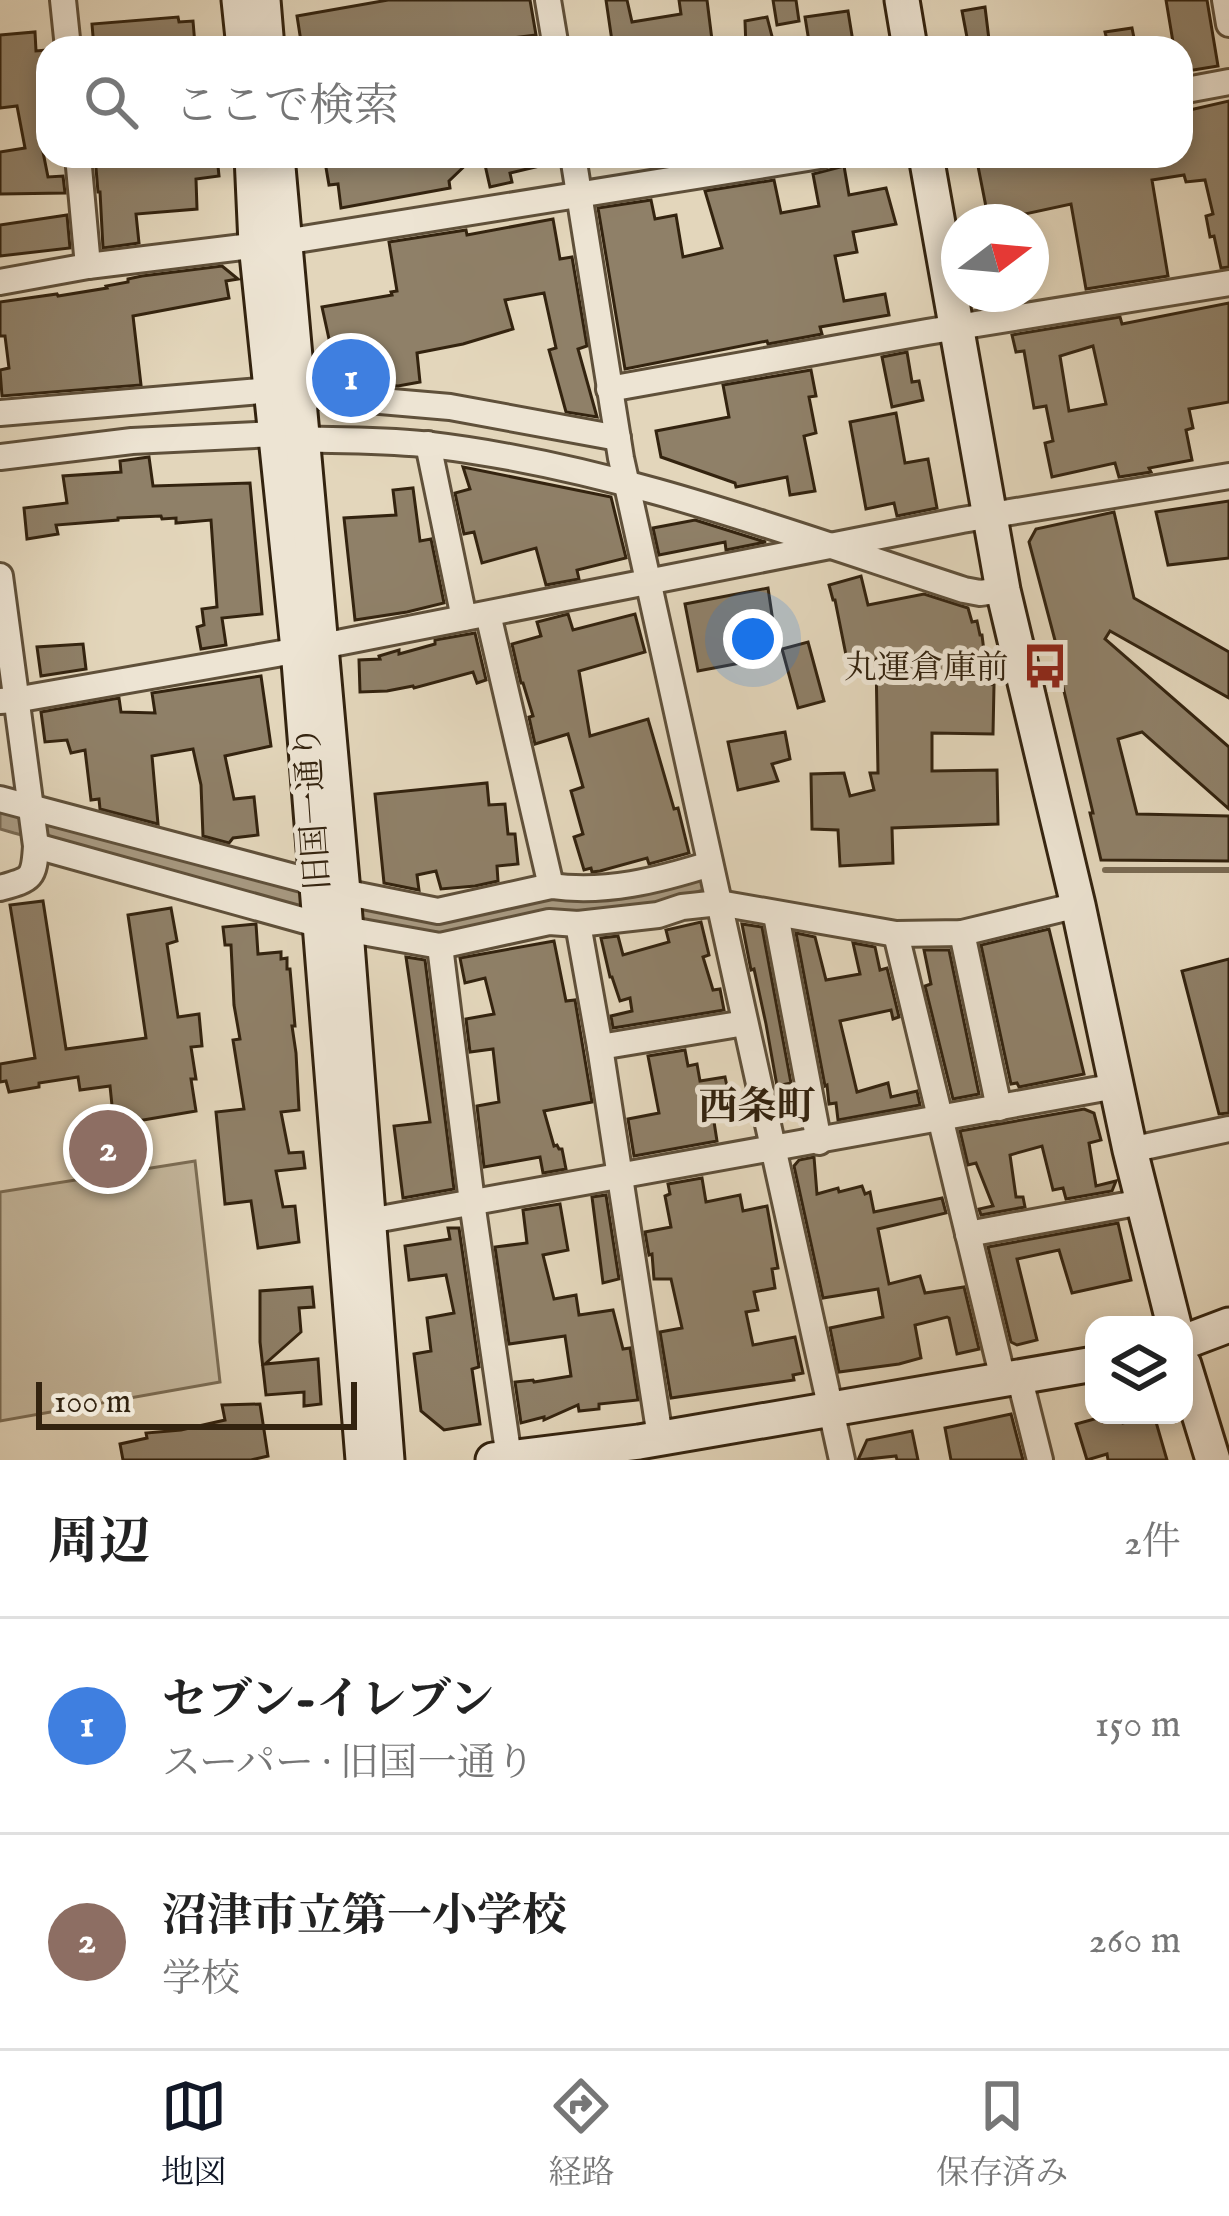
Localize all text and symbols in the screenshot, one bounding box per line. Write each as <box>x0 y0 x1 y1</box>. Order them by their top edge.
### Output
search box <box>36 36 1193 168</box>
icon: search <box>78 69 144 135</box>
text: ここで検索 <box>174 79 399 136</box>
north arrow <box>941 204 1049 312</box>
pin: 1 <box>312 333 390 423</box>
your location <box>723 609 783 669</box>
bus stop icon: 丸運倉庫前 <box>1020 641 1070 691</box>
place label: 丸運倉庫前 <box>844 648 1009 690</box>
street label: 旧国一通り <box>287 724 341 892</box>
district label: 西条町 <box>698 1084 816 1133</box>
pin: 2 <box>69 1104 147 1194</box>
map controls <box>1085 1316 1193 1424</box>
button: layers <box>1085 1316 1193 1424</box>
scale bar <box>36 1376 357 1429</box>
text: 100 m <box>54 1382 131 1424</box>
text: 周辺 <box>48 1512 150 1577</box>
text: 2件 <box>1124 1519 1181 1568</box>
text: セブン-イレブン <box>162 1673 494 1730</box>
text: 1 <box>80 1701 94 1750</box>
text: 150 m <box>1095 1701 1181 1750</box>
text: スーパー · 旧国一通り <box>162 1740 535 1789</box>
text: 沼津市立第一小学校 <box>162 1889 567 1946</box>
text: 2 <box>78 1917 96 1966</box>
text: 260 m <box>1088 1917 1181 1966</box>
text: 学校 <box>162 1956 240 2005</box>
tab: 地図 <box>161 2073 227 2195</box>
tab: 経路 <box>548 2073 614 2195</box>
tab: 保存済み <box>936 2073 1068 2195</box>

